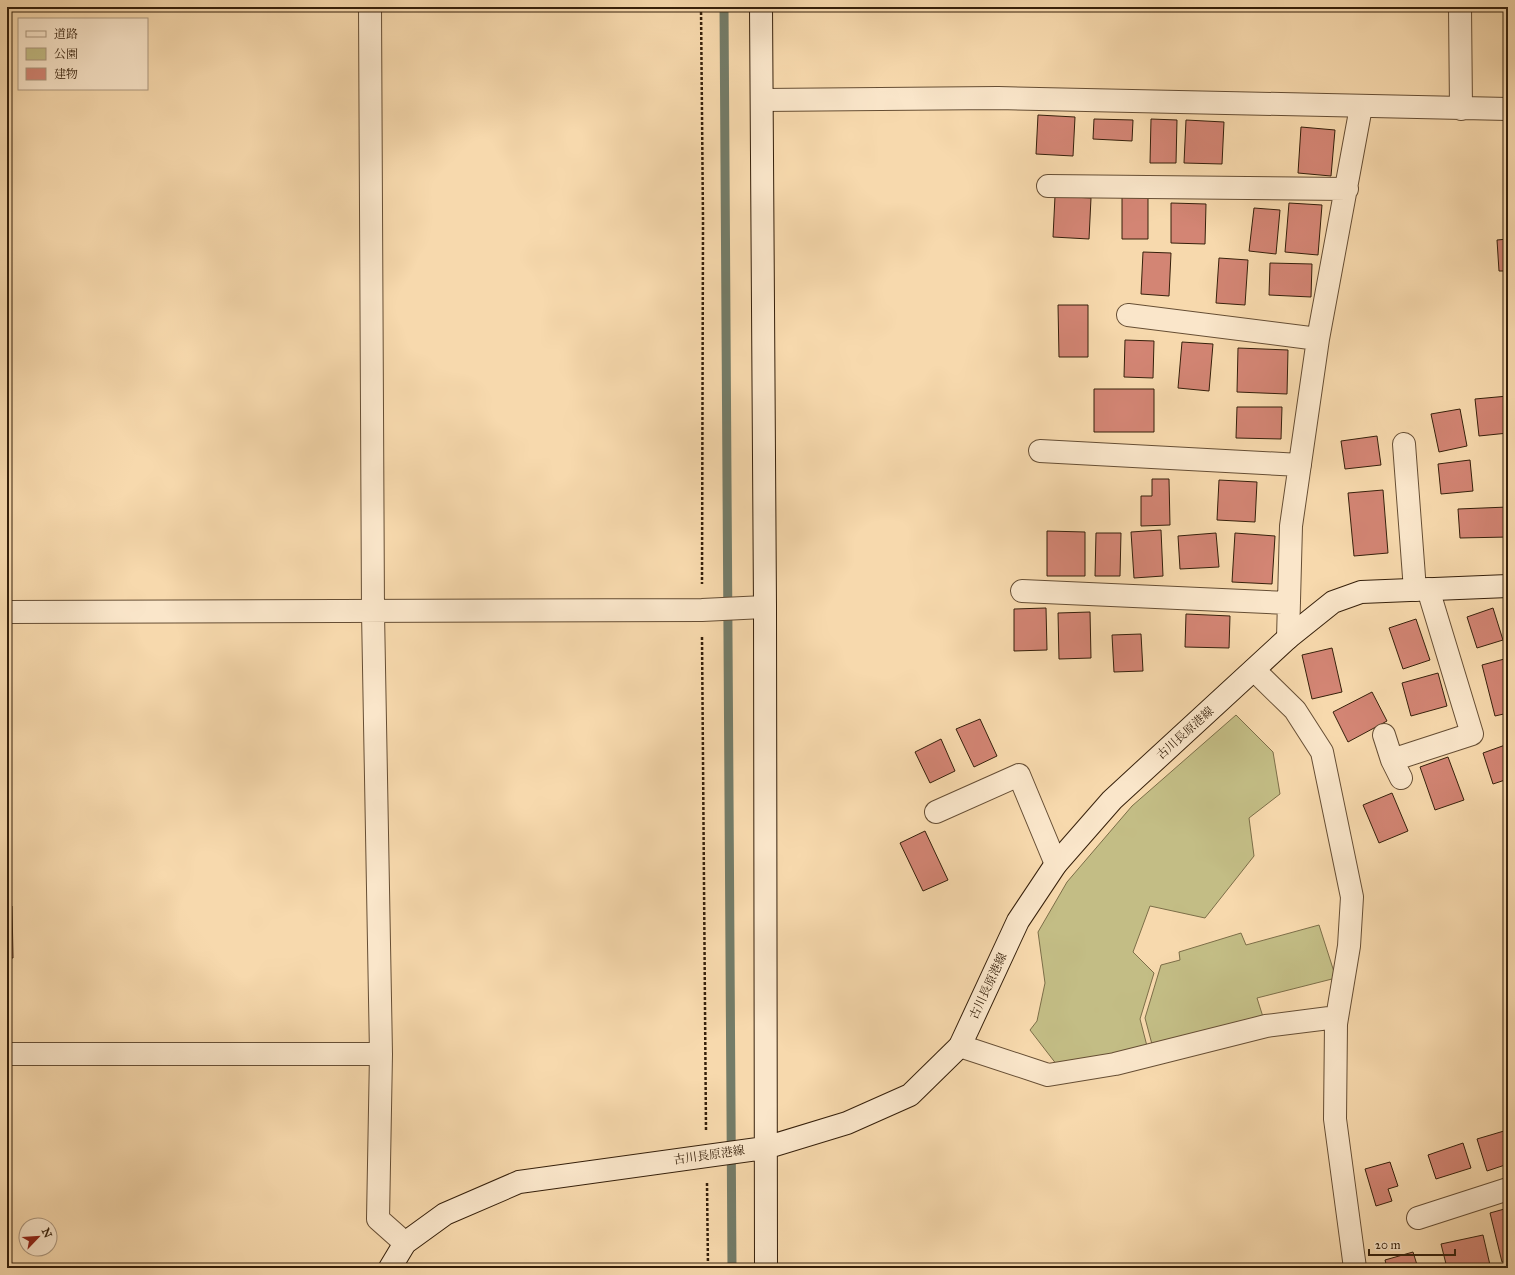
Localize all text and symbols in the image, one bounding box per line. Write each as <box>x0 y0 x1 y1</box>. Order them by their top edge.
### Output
legend <box>18 18 148 90</box>
text: 道路 <box>54 27 78 41</box>
text: 公園 <box>54 47 78 61</box>
text: 建物 <box>54 67 78 81</box>
street label: 古川長原港線 <box>1154 704 1216 762</box>
street label: 古川長原港線 <box>966 950 1010 1022</box>
street label: 古川長原港線 <box>672 1143 746 1167</box>
north arrow <box>18 1217 58 1257</box>
text: N <box>39 1226 55 1241</box>
scale bar <box>1369 1231 1455 1257</box>
text: 20 m <box>1375 1238 1401 1252</box>

